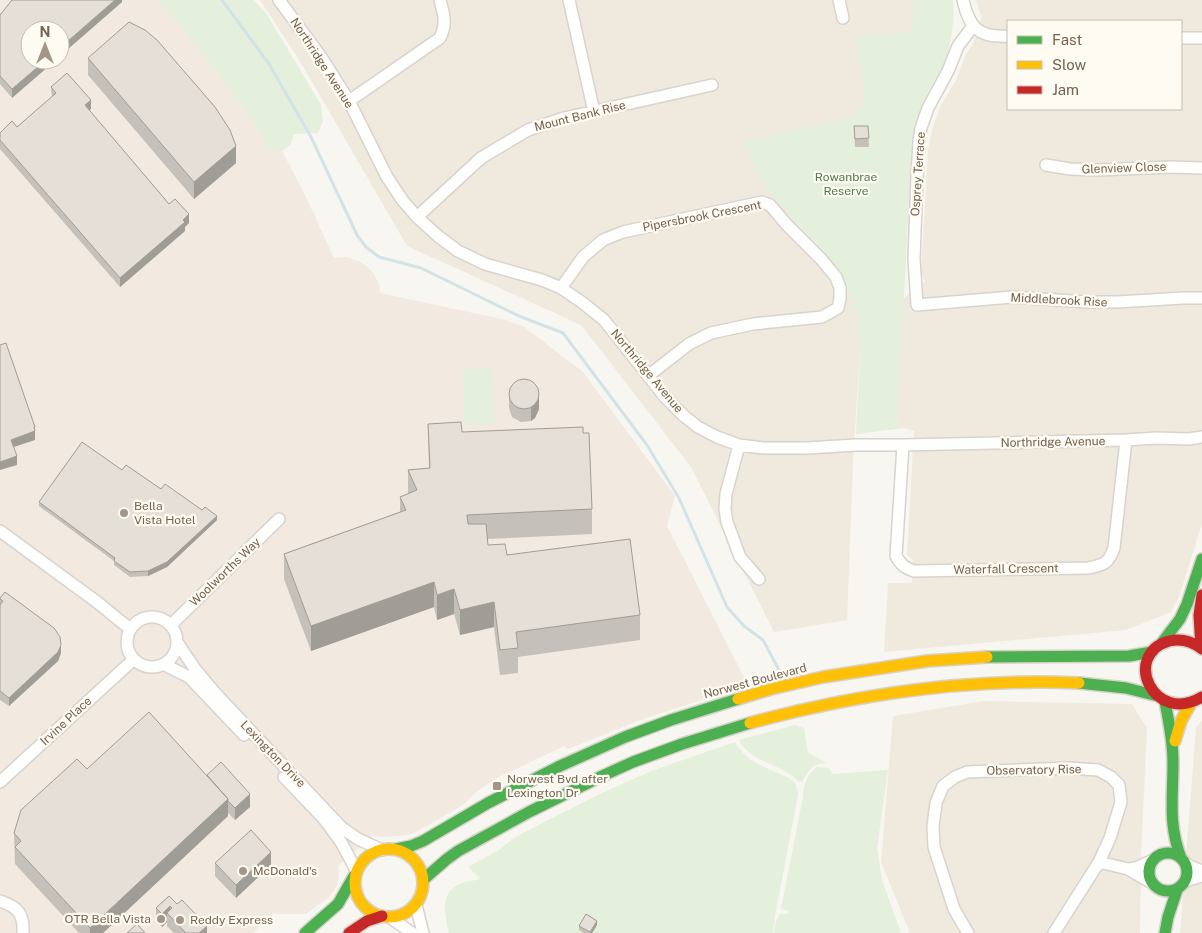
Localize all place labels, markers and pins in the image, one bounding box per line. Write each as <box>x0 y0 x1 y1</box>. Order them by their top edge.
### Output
place label: Bella Vista Hotel <box>134 499 196 527</box>
marker: Bella Vista Hotel <box>118 507 130 519</box>
place label: Norwest Bvd after Lexington Dr <box>507 772 608 800</box>
marker: Norwest Bvd after Lexington Dr <box>491 780 503 792</box>
place label: McDonald's <box>253 864 317 878</box>
marker: McDonald's <box>237 865 249 877</box>
place label: OTR Bella Vista <box>64 912 151 926</box>
marker: OTR Bella Vista <box>155 913 167 925</box>
place label: Reddy Express <box>190 913 273 927</box>
marker: Reddy Express <box>174 914 186 926</box>

